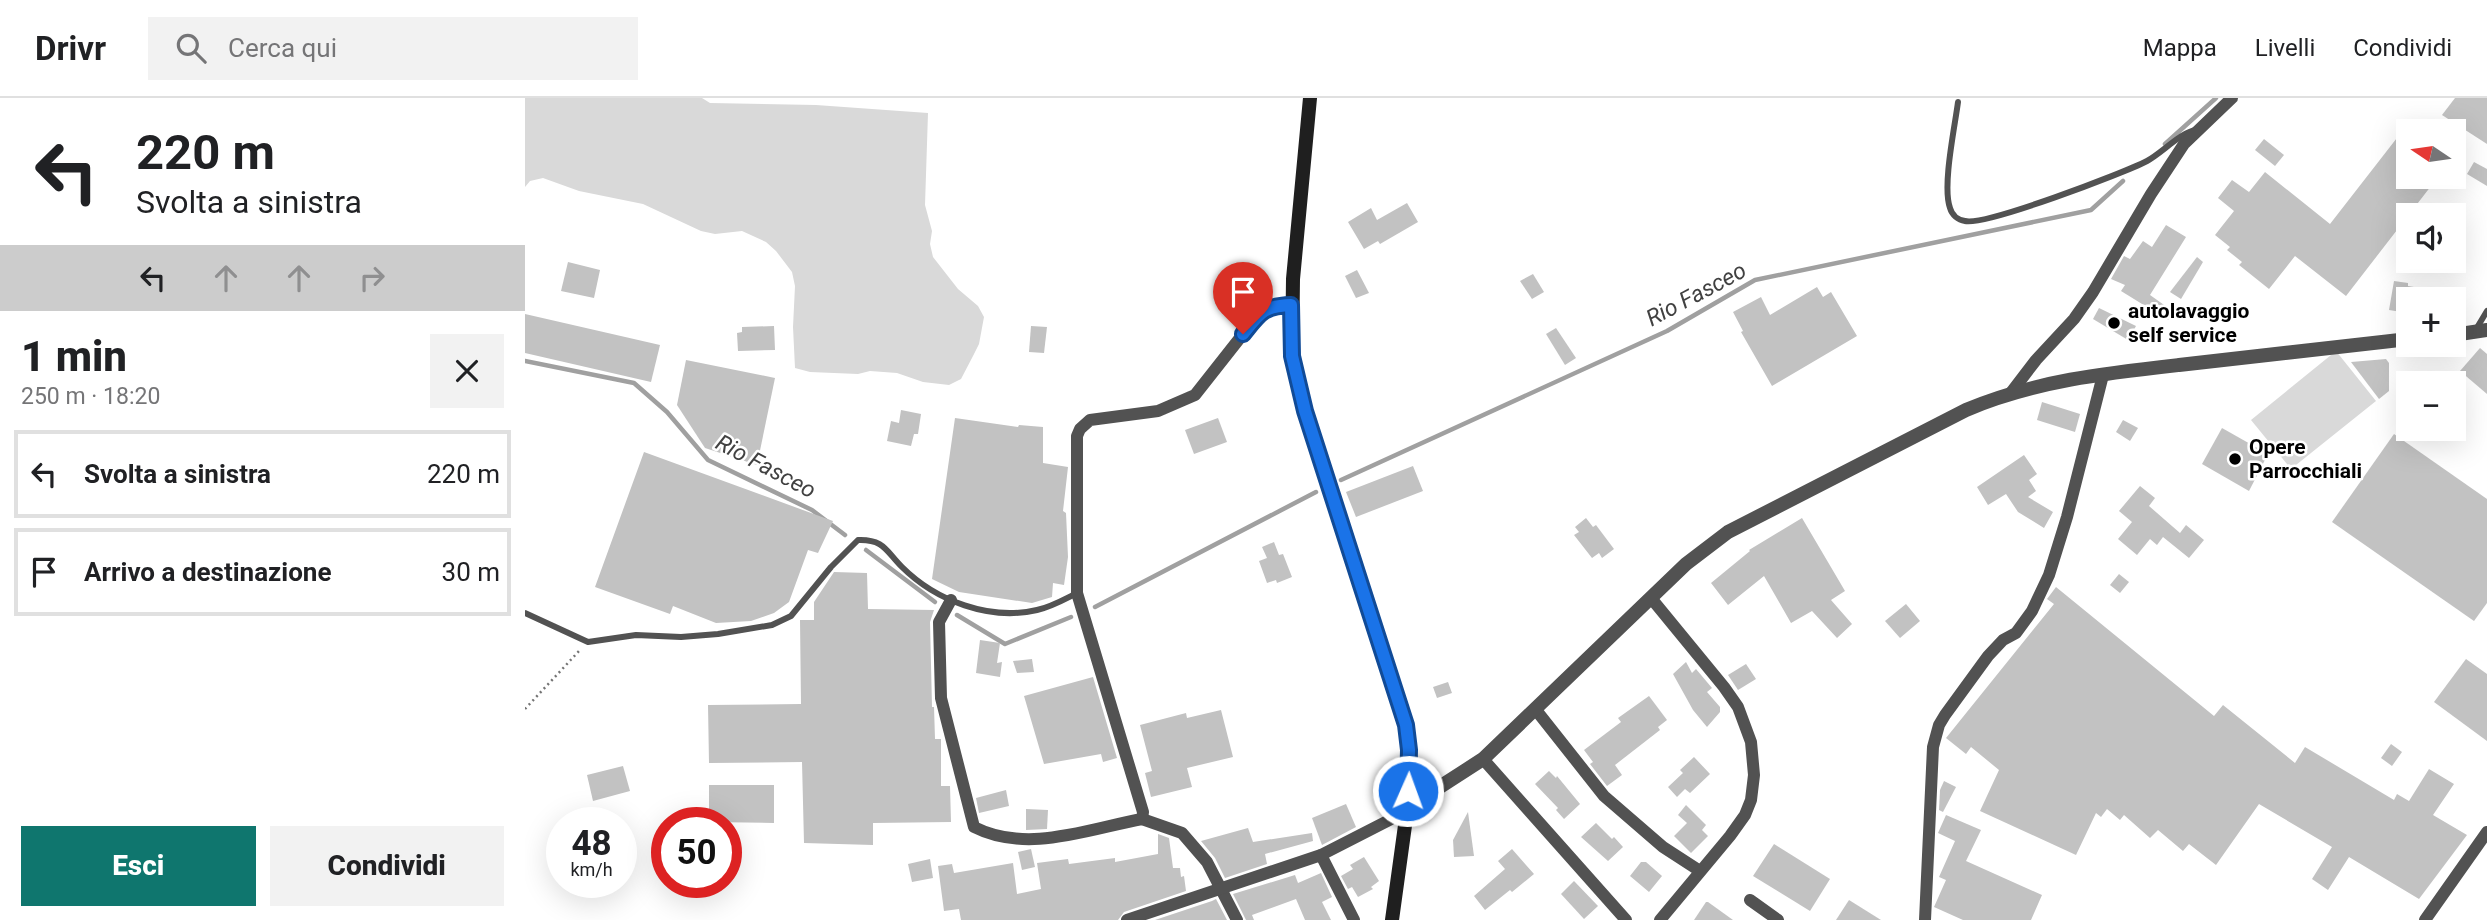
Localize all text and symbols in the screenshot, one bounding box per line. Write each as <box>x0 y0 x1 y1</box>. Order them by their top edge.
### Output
search box <box>148 17 638 80</box>
text: Drivr <box>35 29 106 68</box>
icon: search <box>172 29 210 67</box>
text: Cerca qui <box>228 33 337 63</box>
text: Mappa <box>2143 34 2217 62</box>
text: Livelli <box>2255 34 2315 62</box>
text: Condividi <box>2353 34 2452 62</box>
north arrow <box>2396 119 2466 189</box>
map controls <box>2396 119 2466 441</box>
text: 220 m <box>136 124 275 181</box>
icon: left <box>21 126 112 217</box>
text: Svolta a sinistra <box>136 183 362 221</box>
button: sound <box>2396 203 2466 273</box>
water label: Rio Fasceo <box>1642 257 1751 332</box>
icon: left <box>134 259 172 297</box>
icon: ahead <box>207 259 245 297</box>
icon: ahead <box>280 259 318 297</box>
icon: right <box>353 259 391 297</box>
pin <box>1213 262 1273 334</box>
icon: arrive <box>1224 273 1262 311</box>
button: + <box>2396 287 2466 357</box>
place label: autolavaggio self service <box>2128 299 2250 347</box>
marker: autolavaggio self service <box>2106 315 2122 331</box>
text: 1 min <box>21 332 127 381</box>
button: close <box>430 334 504 408</box>
button: − <box>2396 371 2466 441</box>
text: 250 m · 18:20 <box>21 383 160 410</box>
water label: Rio Fasceo <box>711 429 820 504</box>
place label: Opere Parrocchiali <box>2249 435 2362 483</box>
marker: Opere Parrocchiali <box>2227 451 2243 467</box>
icon: left <box>25 455 63 493</box>
text: Svolta a sinistra <box>84 459 271 489</box>
text: 220 m <box>427 459 500 489</box>
icon: arrive <box>25 553 63 591</box>
text: Arrivo a destinazione <box>84 557 331 587</box>
text: 30 m <box>442 557 500 587</box>
position arrow <box>1371 754 1445 828</box>
speed limit sign: 50 <box>651 807 742 898</box>
text: 48 <box>571 823 612 864</box>
button: Esci <box>21 826 256 906</box>
button: Condividi <box>270 826 504 906</box>
text: km/h <box>570 859 613 880</box>

